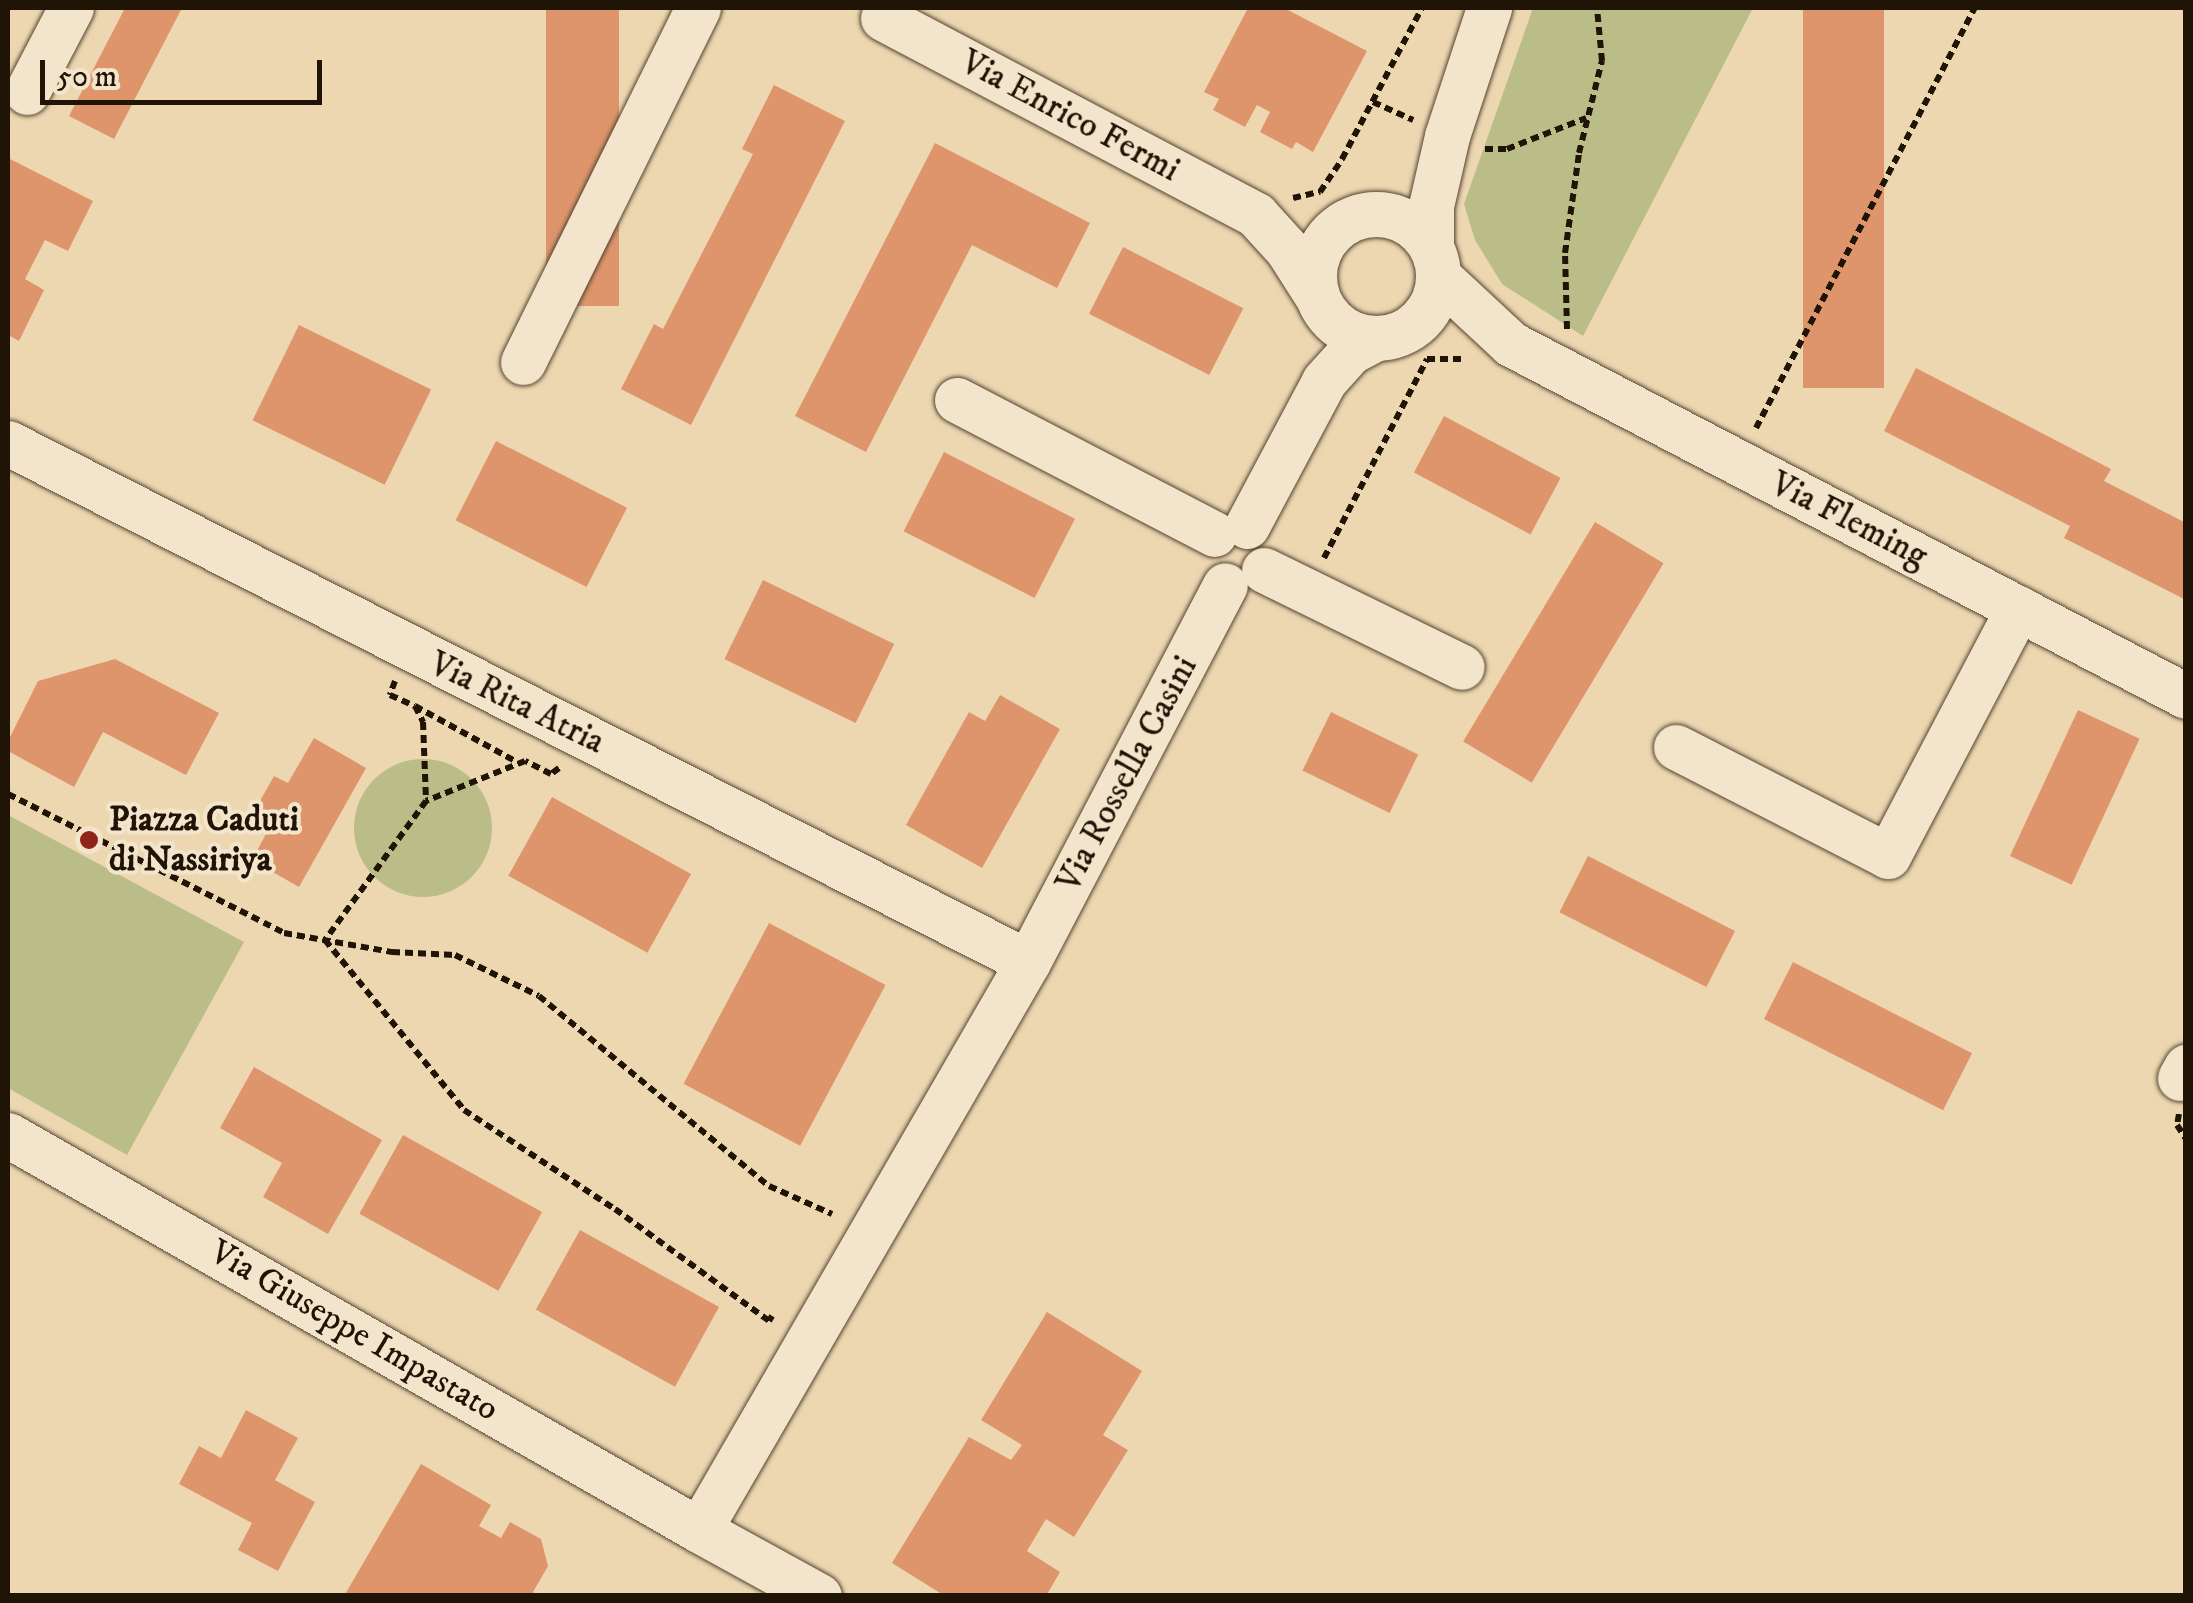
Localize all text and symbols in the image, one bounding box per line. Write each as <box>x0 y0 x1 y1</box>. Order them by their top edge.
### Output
scale bar <box>45 40 328 102</box>
street label: Via Enrico Fermi <box>954 41 1186 191</box>
text: 50 m <box>57 59 117 96</box>
street label: Via Fleming <box>1764 463 1934 577</box>
street label: Via Rita Atria <box>423 643 611 763</box>
street label: Via Rossella Casini <box>1047 649 1207 899</box>
place label: Piazza Caduti di Nassiriya <box>109 799 299 881</box>
marker: Piazza Caduti di Nassiriya <box>78 829 100 851</box>
street label: Via Giuseppe Impastato <box>202 1231 506 1431</box>

